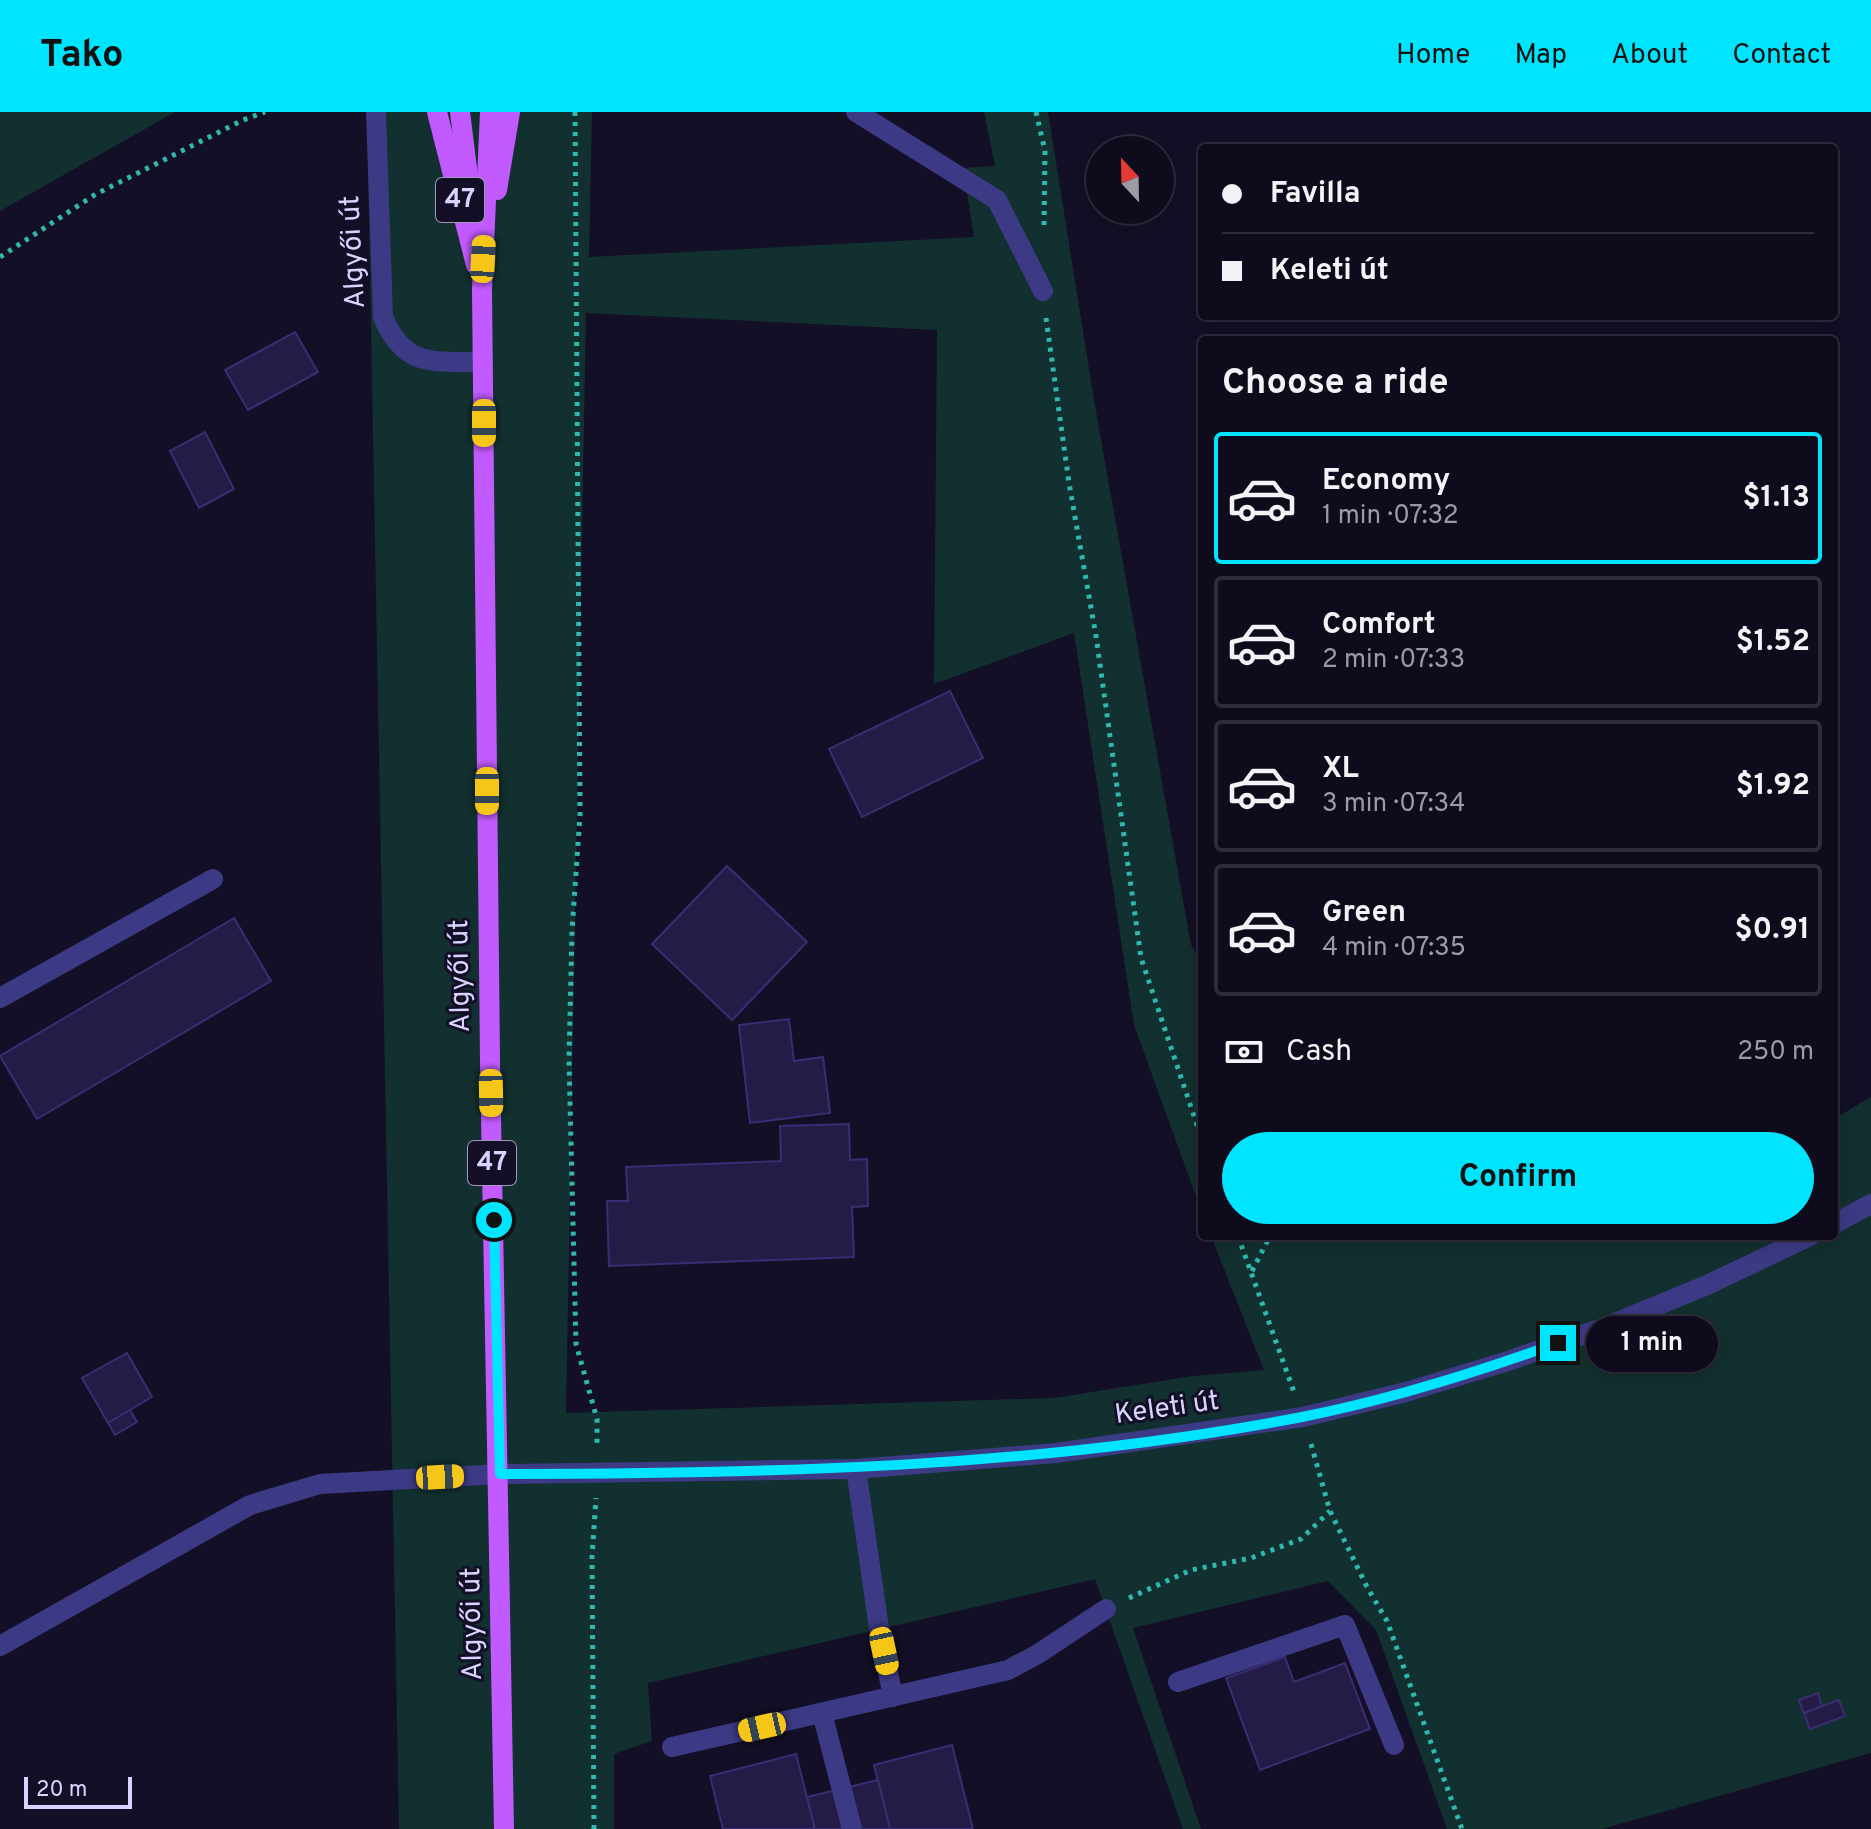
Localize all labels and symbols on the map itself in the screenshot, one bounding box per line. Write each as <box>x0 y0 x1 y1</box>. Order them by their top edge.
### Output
north arrow <box>1086 136 1174 224</box>
road number: 47 <box>436 178 484 222</box>
street label: Algyői út <box>333 194 375 310</box>
car <box>470 234 496 284</box>
car <box>472 399 496 447</box>
car <box>475 767 499 815</box>
street label: Algyői út <box>442 919 480 1033</box>
car <box>479 1069 503 1117</box>
road number: 47 <box>468 1141 516 1185</box>
route start <box>476 1202 512 1238</box>
callout: 1 min <box>1586 1315 1718 1371</box>
route end <box>1540 1325 1576 1361</box>
street label: Keleti út <box>1112 1384 1222 1434</box>
car <box>415 1464 465 1490</box>
street label: Algyői út <box>454 1567 492 1681</box>
car <box>867 1625 901 1677</box>
car <box>736 1710 788 1744</box>
scale bar <box>24 1773 132 1809</box>

